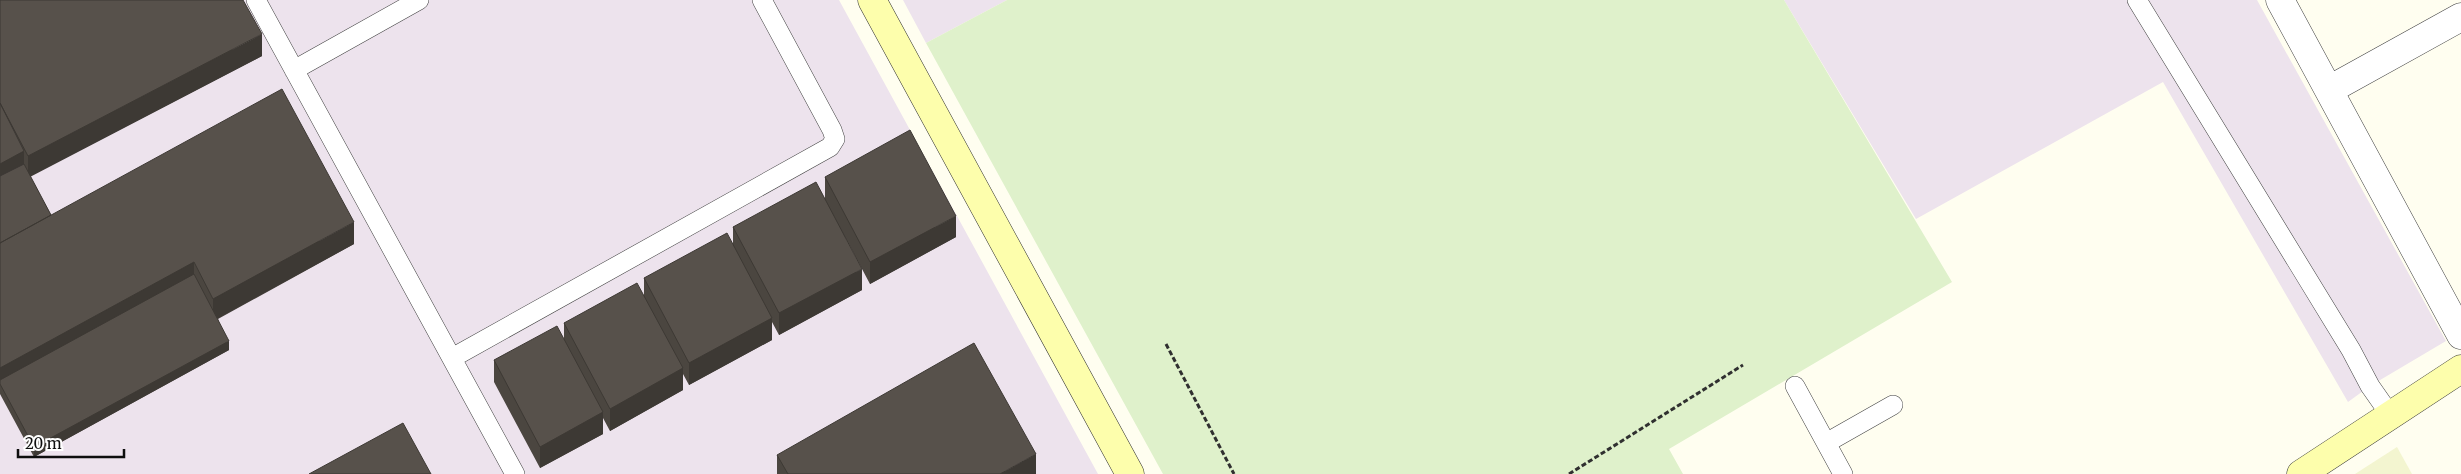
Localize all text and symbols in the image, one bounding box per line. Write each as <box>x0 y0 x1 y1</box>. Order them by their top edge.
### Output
scale bar <box>18 426 124 458</box>
text: 20 m <box>25 434 62 453</box>

